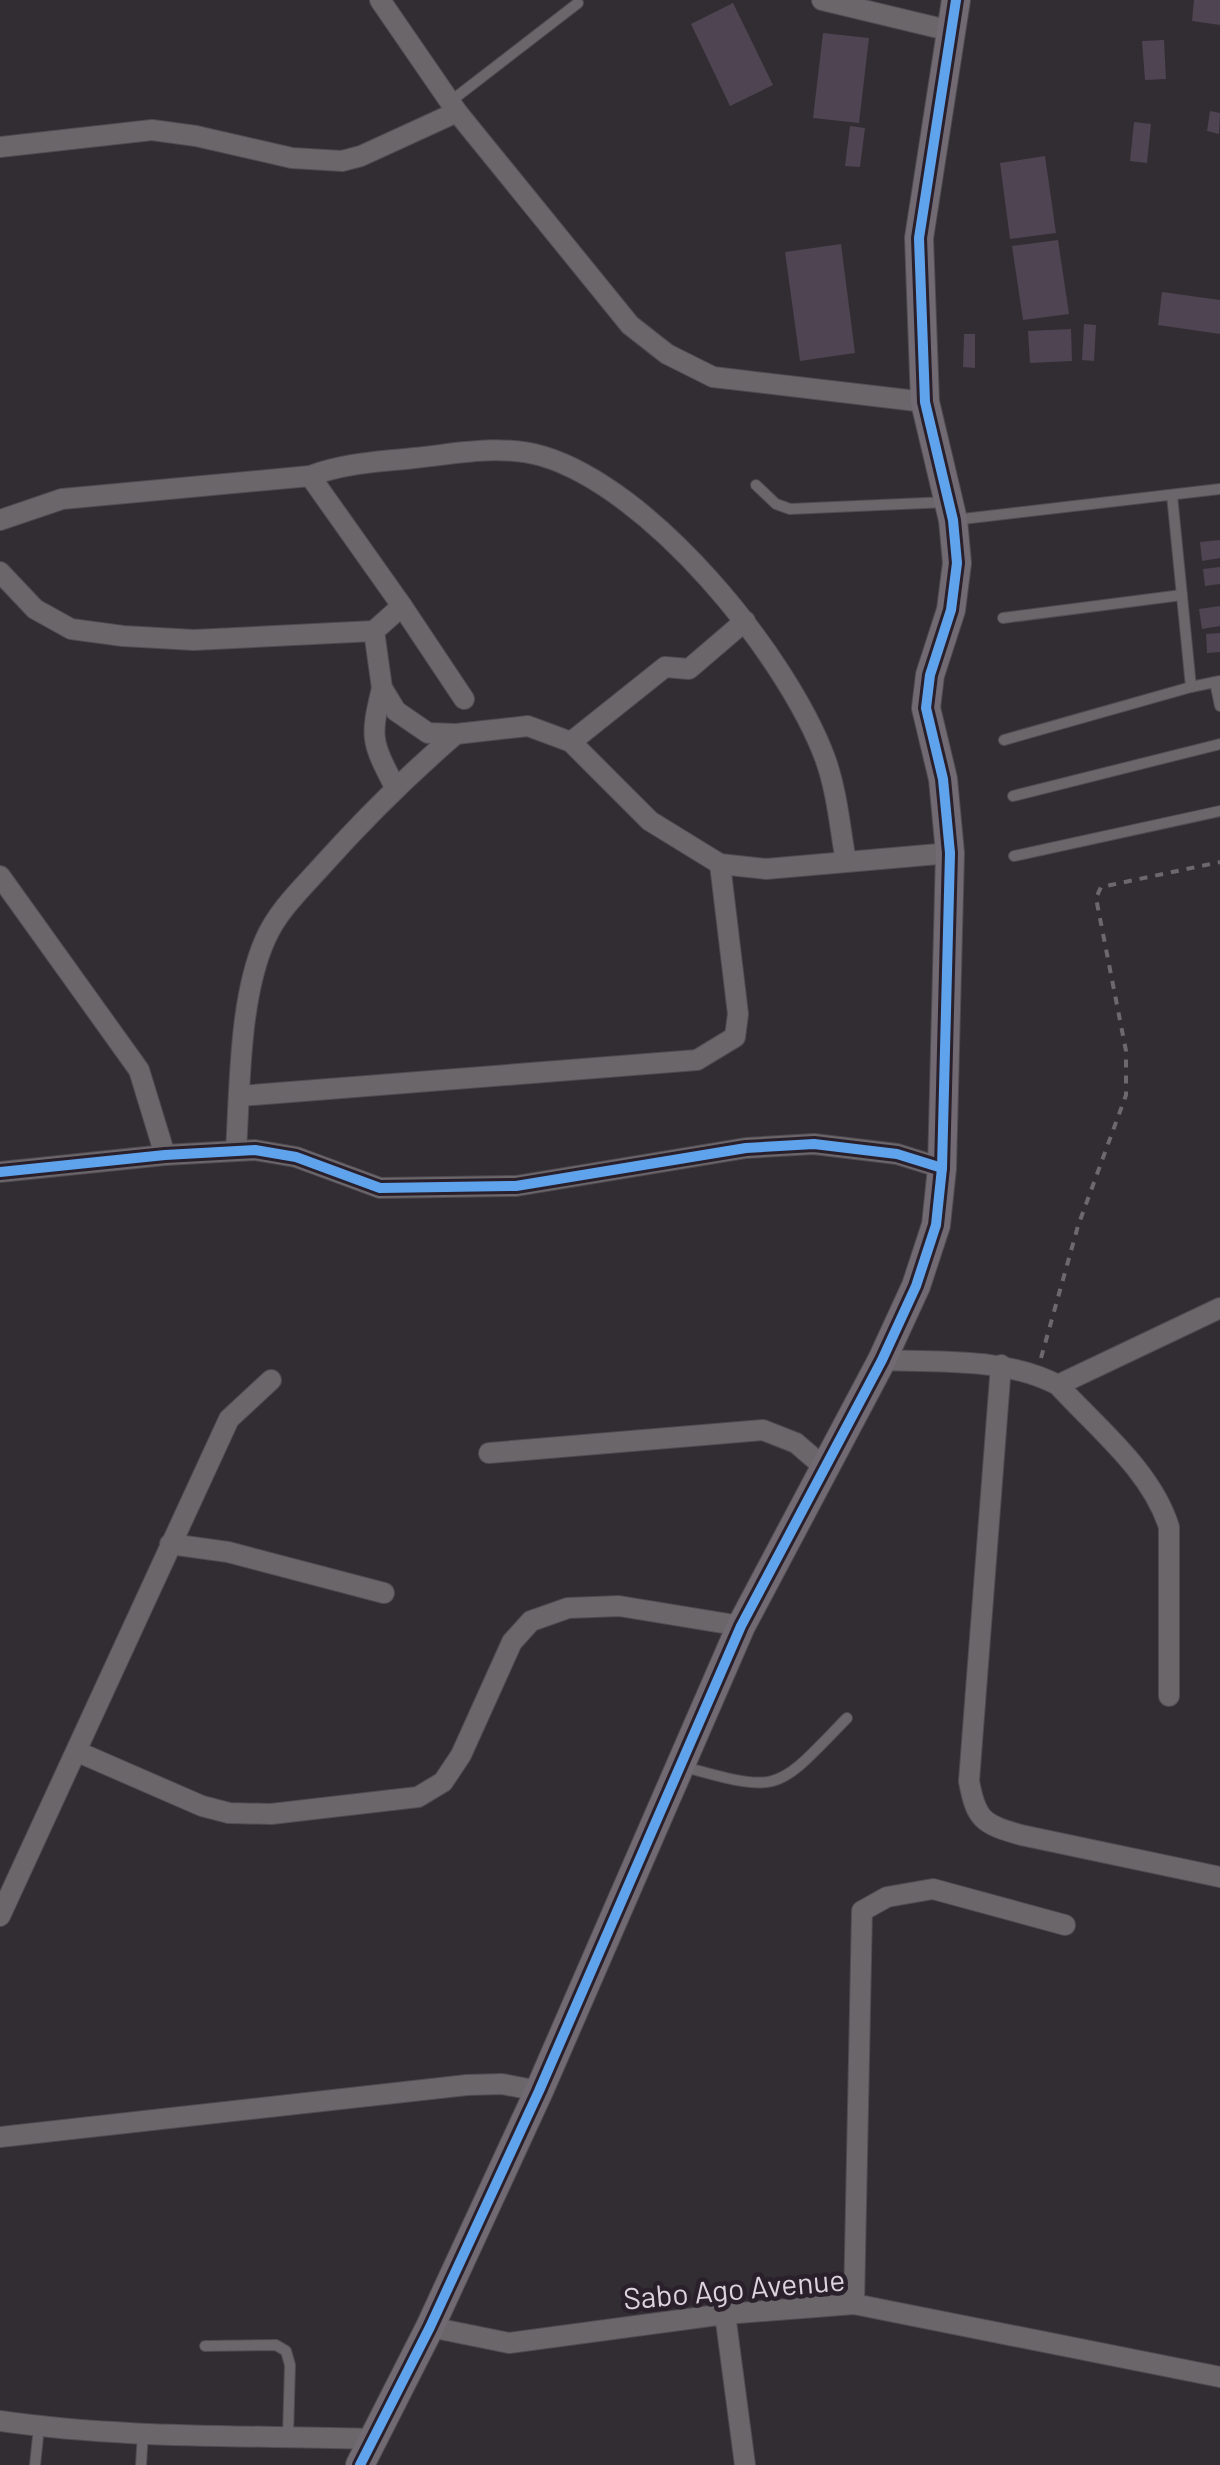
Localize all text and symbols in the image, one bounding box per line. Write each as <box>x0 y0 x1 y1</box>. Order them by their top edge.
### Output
street label: Sabo Ago Avenue <box>622 2260 846 2316</box>

